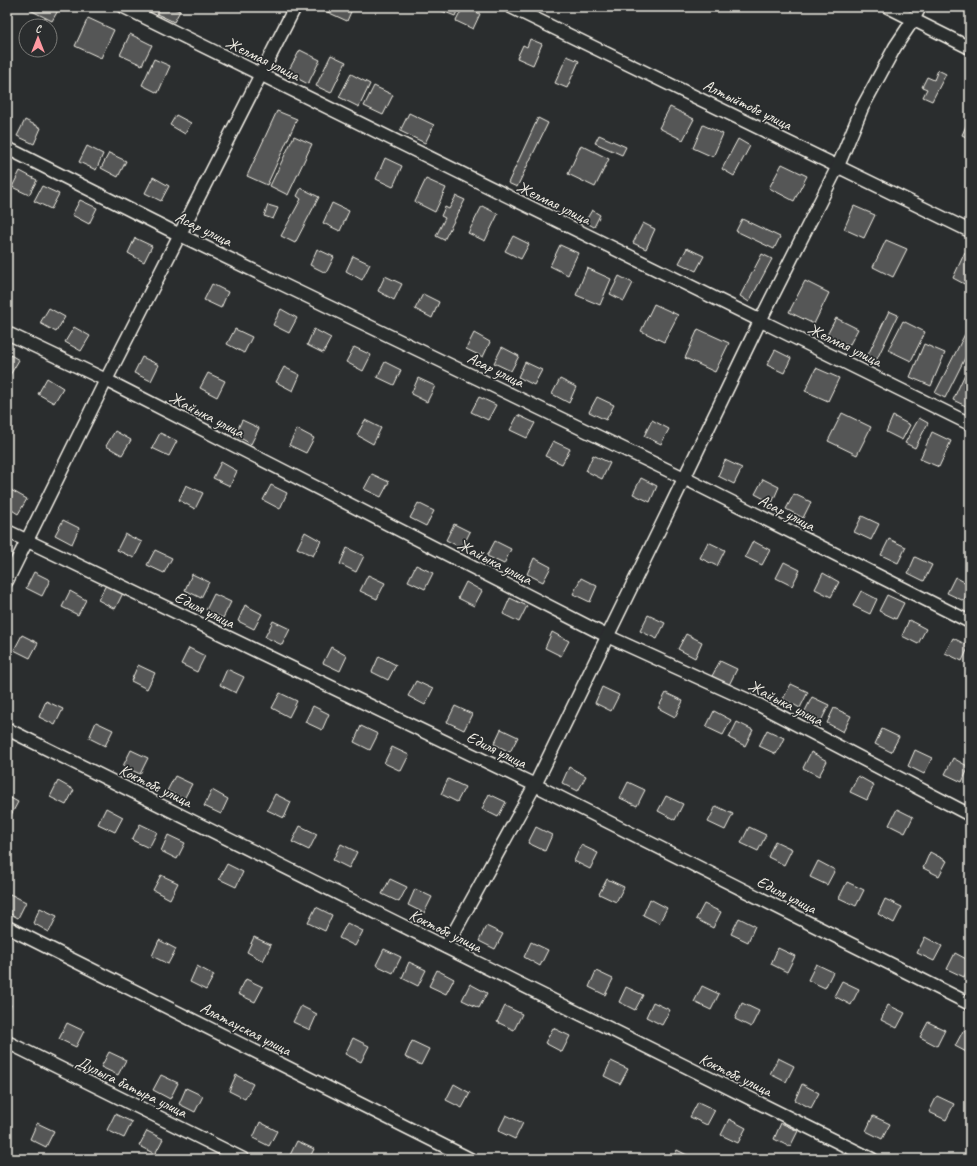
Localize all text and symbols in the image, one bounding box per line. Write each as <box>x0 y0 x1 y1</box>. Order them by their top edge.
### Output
north arrow <box>18 18 58 58</box>
text: С <box>35 21 42 35</box>
street label: Желмая улица <box>222 32 304 86</box>
street label: Алтыйтобе улица <box>700 75 796 136</box>
street label: Желмая улица <box>513 176 595 230</box>
street label: Асар улица <box>172 207 236 252</box>
street label: Желмая улица <box>804 318 886 372</box>
street label: Асар улица <box>464 348 528 393</box>
street label: Жайыка улица <box>166 388 248 443</box>
street label: Асар улица <box>755 490 819 536</box>
street label: Жайыка улица <box>454 535 536 590</box>
street label: Едиля улица <box>171 587 239 634</box>
street label: Жайыка улица <box>745 676 827 731</box>
street label: Едиля улица <box>463 727 531 774</box>
street label: Коктобе улица <box>116 760 196 813</box>
street label: Едиля улица <box>753 871 821 919</box>
street label: Коктобе улица <box>406 905 486 958</box>
street label: Алатауская улица <box>197 998 296 1061</box>
street label: Коктобе улица <box>696 1049 776 1102</box>
street label: Дулыга батыра улица <box>73 1051 191 1123</box>

